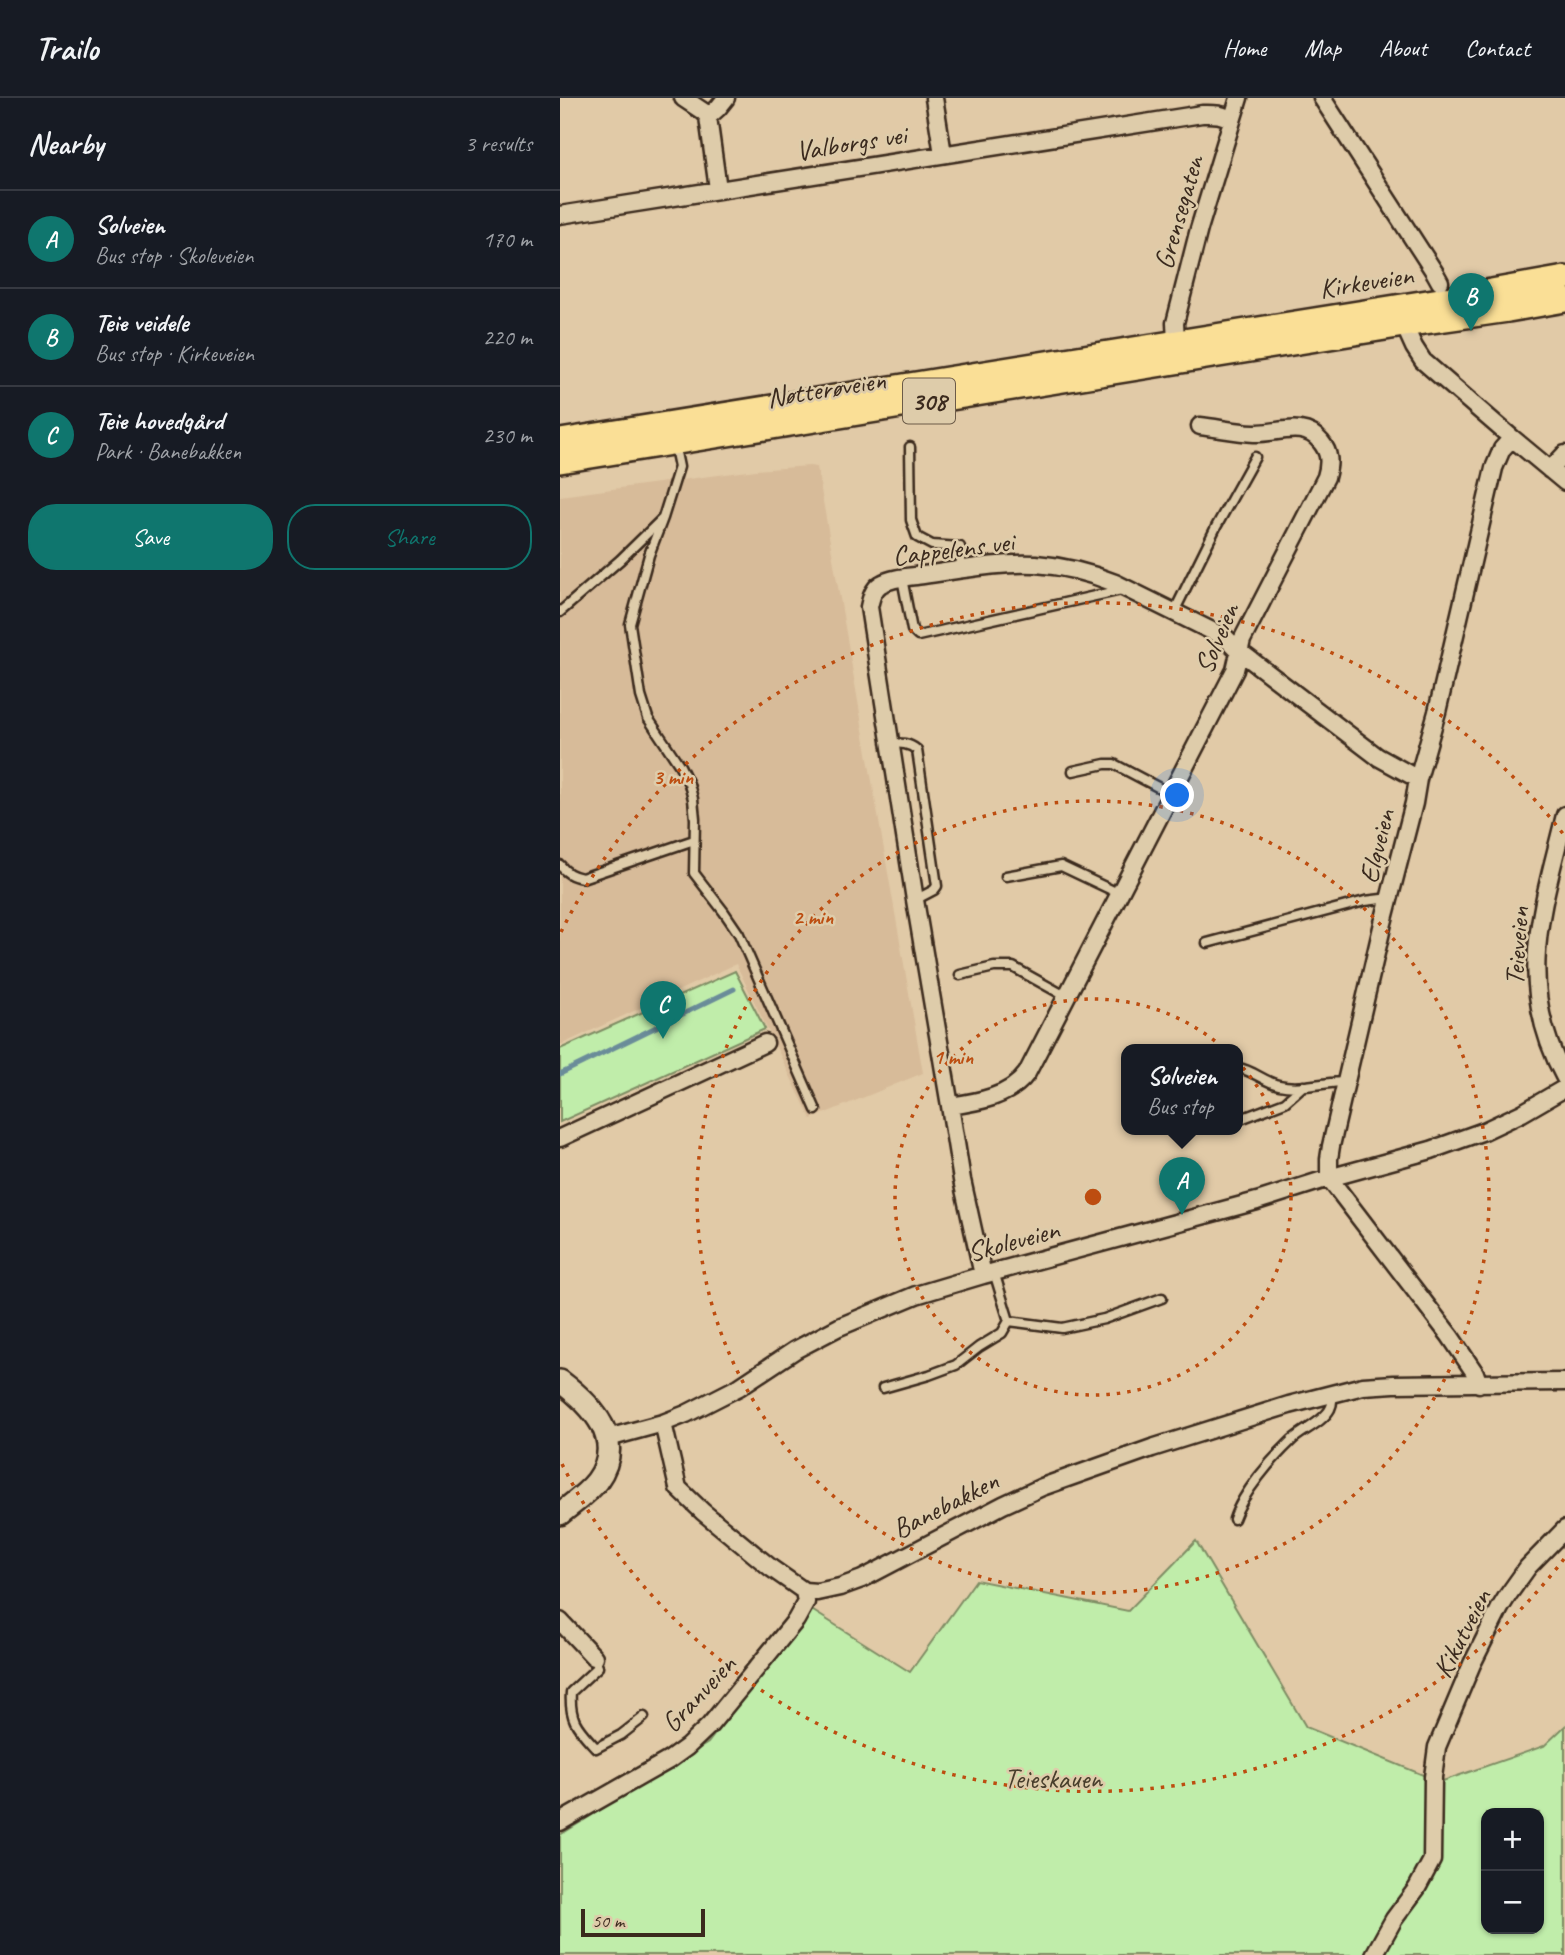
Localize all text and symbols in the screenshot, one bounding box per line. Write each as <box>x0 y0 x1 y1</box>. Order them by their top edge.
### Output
text: Trailo <box>35 27 98 69</box>
text: Home <box>1223 33 1266 63</box>
text: Map <box>1304 33 1341 63</box>
text: About <box>1379 33 1427 63</box>
text: Contact <box>1465 33 1530 63</box>
street label: Valborgs vei <box>793 116 912 168</box>
text: Nearby <box>28 125 104 163</box>
text: 3 results <box>465 129 532 158</box>
street label: Grensegaten <box>1146 150 1212 273</box>
text: Solveien <box>95 208 165 241</box>
text: A <box>45 225 57 254</box>
text: 170 m <box>483 225 532 254</box>
text: Bus stop · Skoleveien <box>95 241 253 270</box>
street label: Kirkeveien <box>1317 257 1417 306</box>
pin: B <box>1448 273 1494 331</box>
text: Teie veidele <box>95 306 188 339</box>
text: B <box>45 323 57 352</box>
text: 220 m <box>483 323 532 352</box>
text: Bus stop · Kirkeveien <box>95 339 254 368</box>
street label: Nøtterøveien <box>764 362 888 415</box>
road number: 308 <box>903 378 955 424</box>
text: Teie hovedgård <box>95 404 223 437</box>
text: C <box>46 421 56 450</box>
text: 230 m <box>483 421 532 450</box>
text: Park · Banebakken <box>95 437 241 466</box>
button: Save <box>28 504 273 570</box>
button: Share <box>287 504 532 570</box>
street label: Cappelens vei <box>890 523 1020 573</box>
street label: Solveien <box>1186 596 1247 679</box>
text: 3 min <box>653 764 693 790</box>
your location <box>1160 778 1194 812</box>
street label: Elgveien <box>1350 804 1403 887</box>
text: 2 min <box>793 904 833 930</box>
street label: Teieveien <box>1496 905 1537 987</box>
pin: C <box>640 981 686 1039</box>
text: 1 min <box>933 1044 973 1070</box>
popup <box>1121 1044 1243 1135</box>
text: Solveien <box>1147 1059 1217 1092</box>
text: Bus stop <box>1147 1092 1213 1121</box>
pin: A <box>1159 1157 1205 1215</box>
centre of rings <box>1081 1185 1105 1209</box>
street label: Skoleveien <box>963 1211 1064 1269</box>
street label: Banebakken <box>886 1463 1005 1546</box>
street label: Kikutveien <box>1424 1582 1499 1683</box>
street label: Granveien <box>654 1646 744 1740</box>
park label: Teieskauen <box>1004 1761 1103 1796</box>
map controls <box>1481 1808 1544 1934</box>
button: + <box>1481 1808 1544 1871</box>
button: − <box>1481 1871 1544 1934</box>
scale bar <box>581 1906 705 1938</box>
text: 50 m <box>592 1909 624 1933</box>

